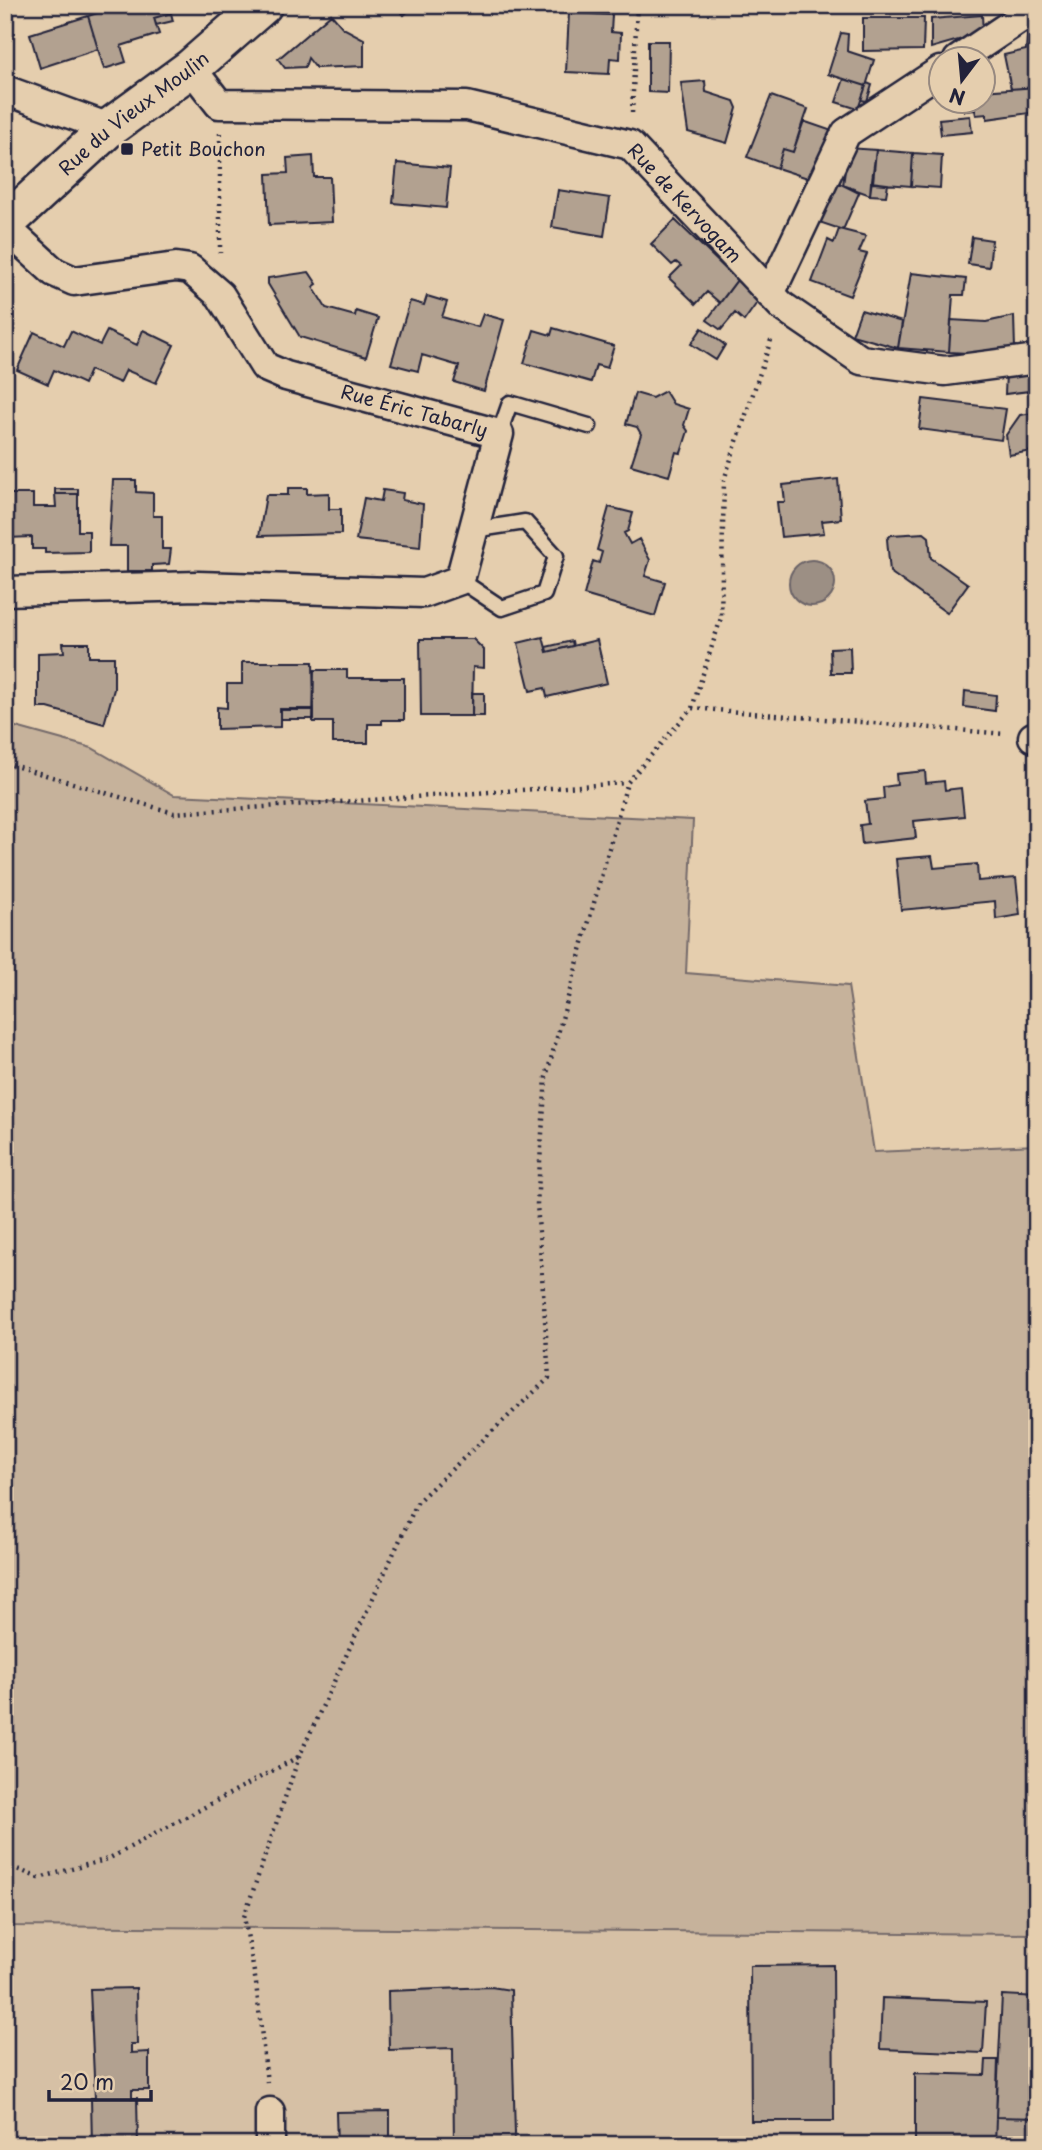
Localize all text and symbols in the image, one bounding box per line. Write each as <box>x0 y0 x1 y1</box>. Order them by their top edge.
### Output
street label: Rue du Vieux Moulin <box>52 44 214 181</box>
north arrow <box>926 46 996 116</box>
text: N <box>946 82 968 113</box>
place label: Petit Bouchon <box>141 134 266 162</box>
street label: Rue de Kervogam <box>622 136 749 268</box>
marker: Petit Bouchon <box>119 141 135 157</box>
street label: Rue Éric Tabarly <box>338 377 491 443</box>
scale bar <box>49 2059 150 2103</box>
text: 20 m <box>60 2065 114 2097</box>

